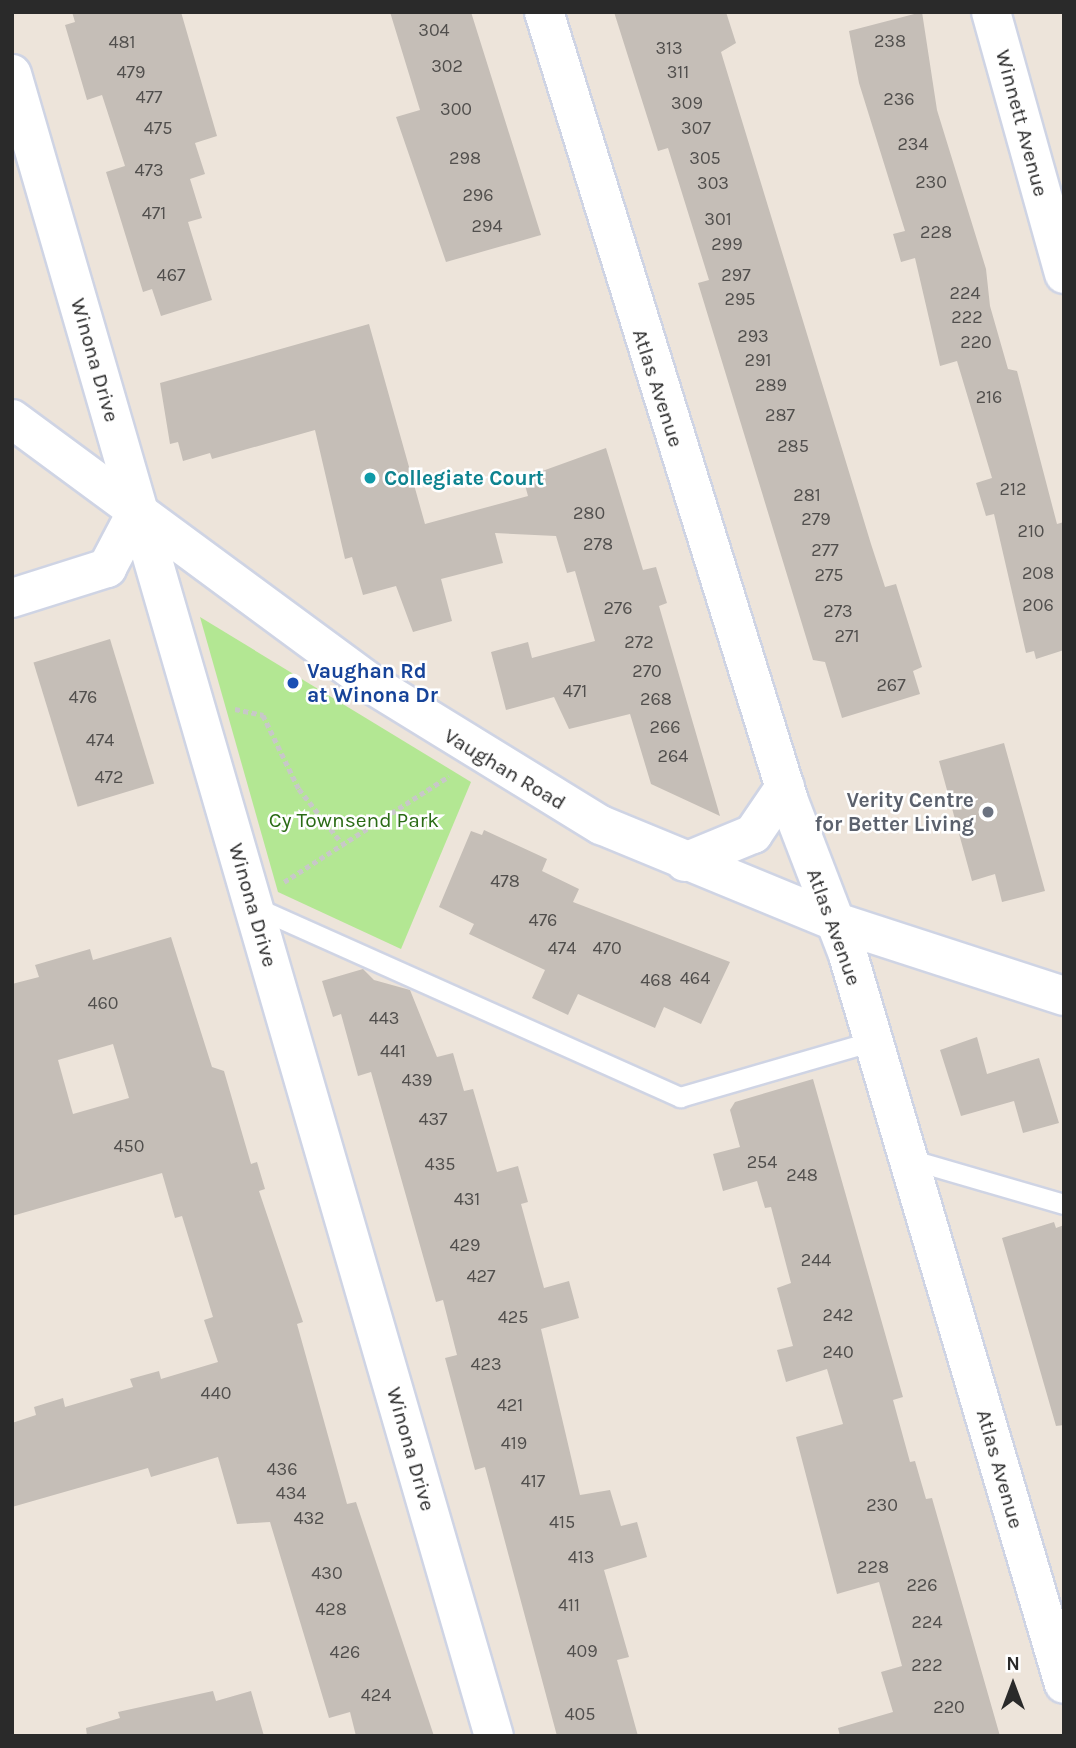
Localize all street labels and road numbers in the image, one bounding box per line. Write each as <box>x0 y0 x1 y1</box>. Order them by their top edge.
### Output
street label: Winnett Avenue <box>990 47 1054 199</box>
street label: Winona Drive <box>65 295 125 425</box>
street label: Atlas Avenue <box>627 326 689 450</box>
street label: Vaughan Road <box>440 723 570 815</box>
street label: Winona Drive <box>223 840 283 970</box>
street label: Atlas Avenue <box>801 865 867 989</box>
street label: Winona Drive <box>381 1384 441 1514</box>
street label: Atlas Avenue <box>971 1407 1029 1531</box>

